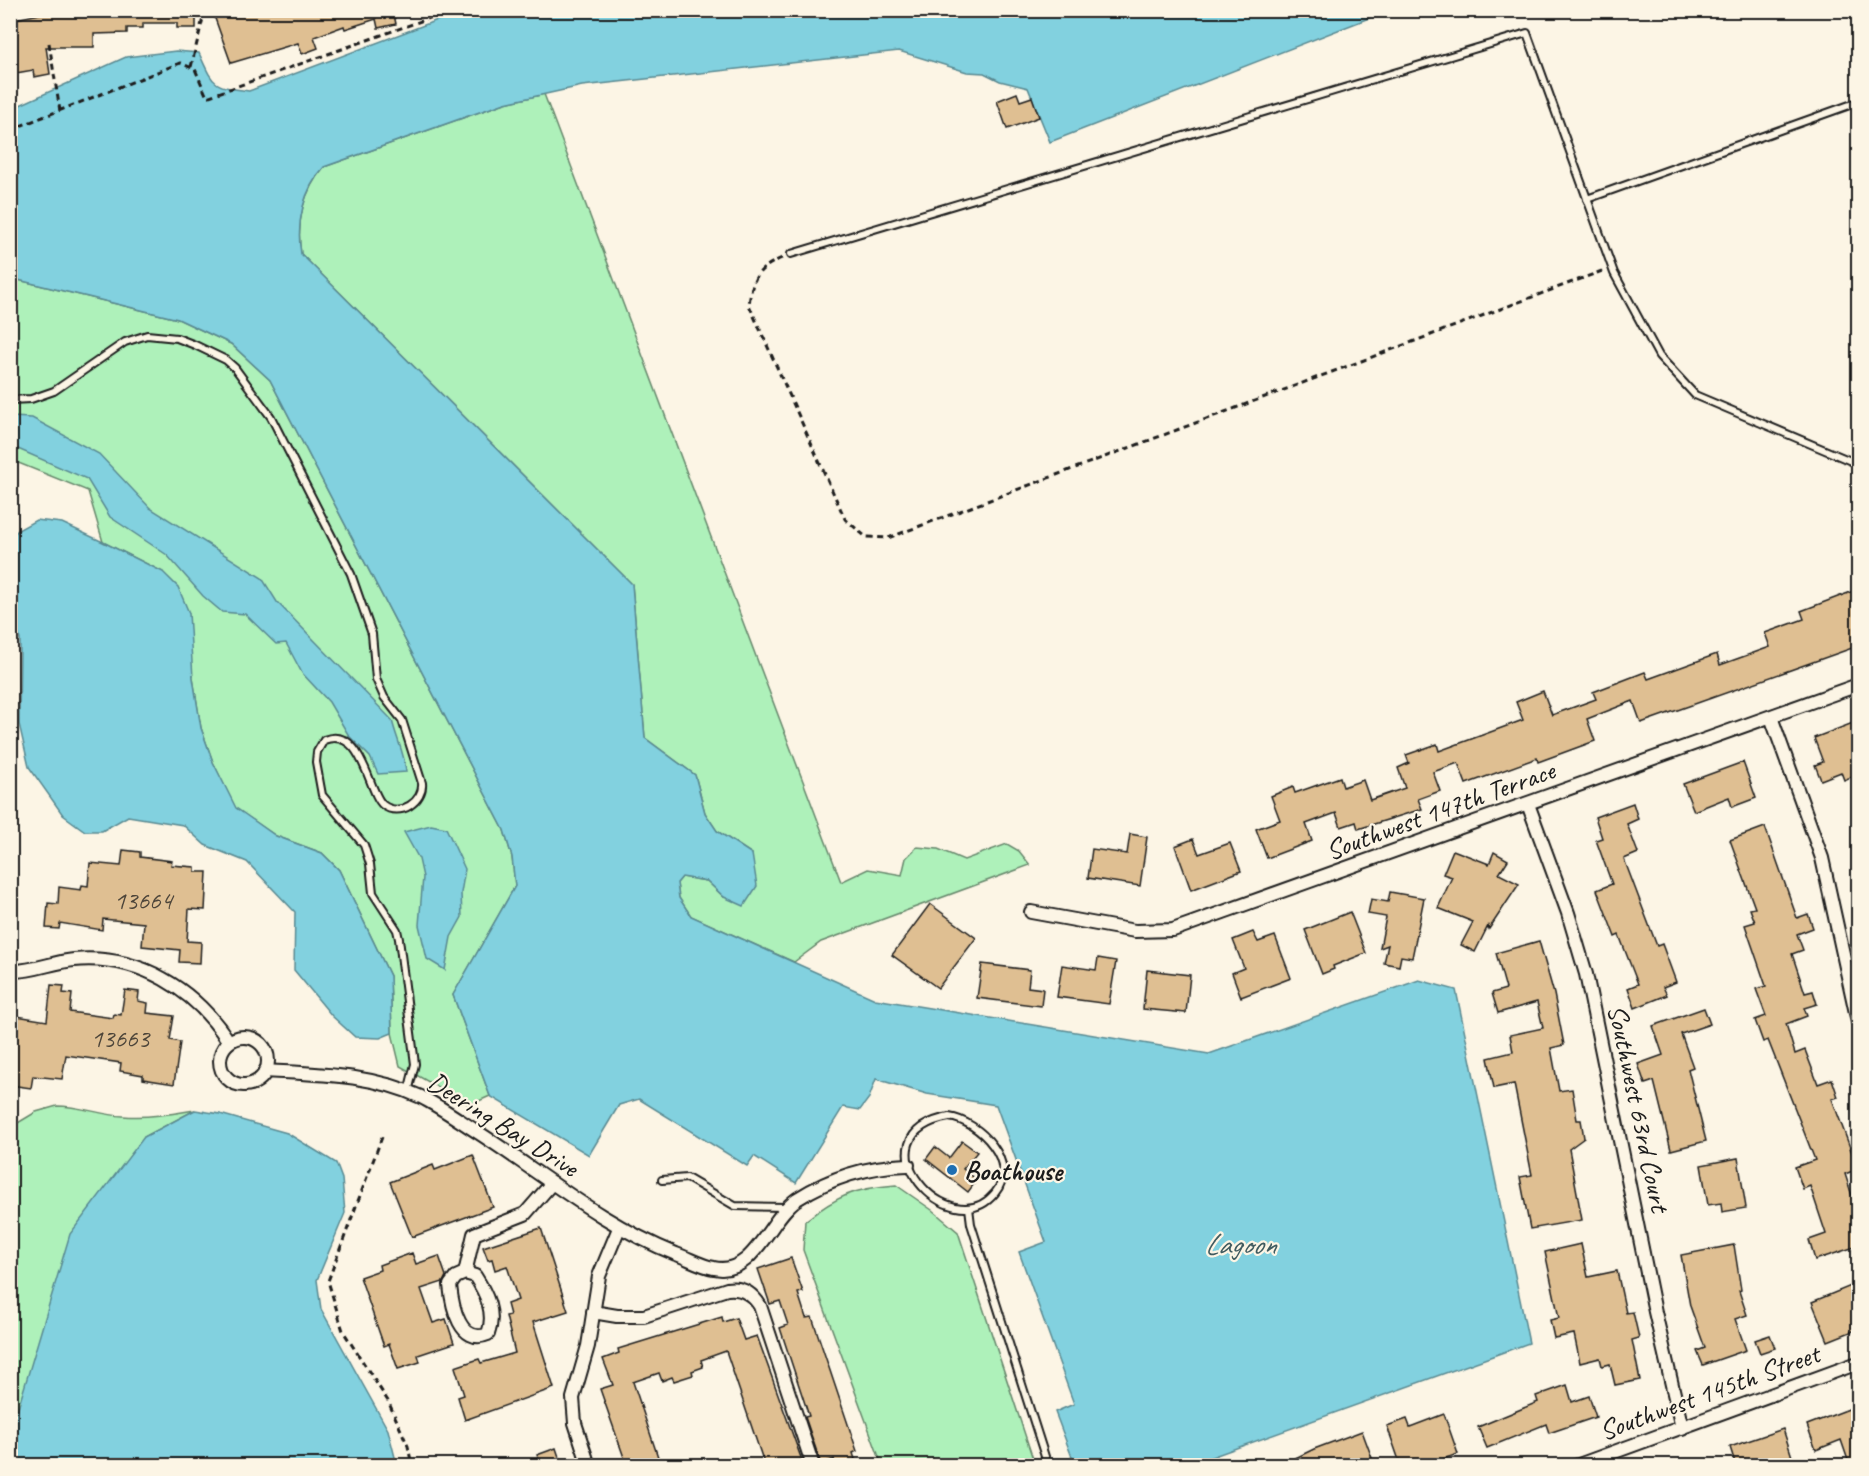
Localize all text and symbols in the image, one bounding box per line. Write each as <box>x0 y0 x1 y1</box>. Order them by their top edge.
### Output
street label: Southwest 147th Terrace <box>1321 752 1561 868</box>
house number: 13664 <box>114 884 175 917</box>
street label: Southwest 63rd Court <box>1600 1001 1679 1217</box>
house number: 13663 <box>91 1022 152 1055</box>
street label: Deering Bay Drive <box>421 1064 587 1185</box>
place label: Boathouse <box>964 1153 1065 1188</box>
marker: Boathouse <box>945 1163 959 1177</box>
water label: Lagoon <box>1204 1225 1278 1263</box>
street label: Southwest 145th Street <box>1594 1335 1826 1448</box>

